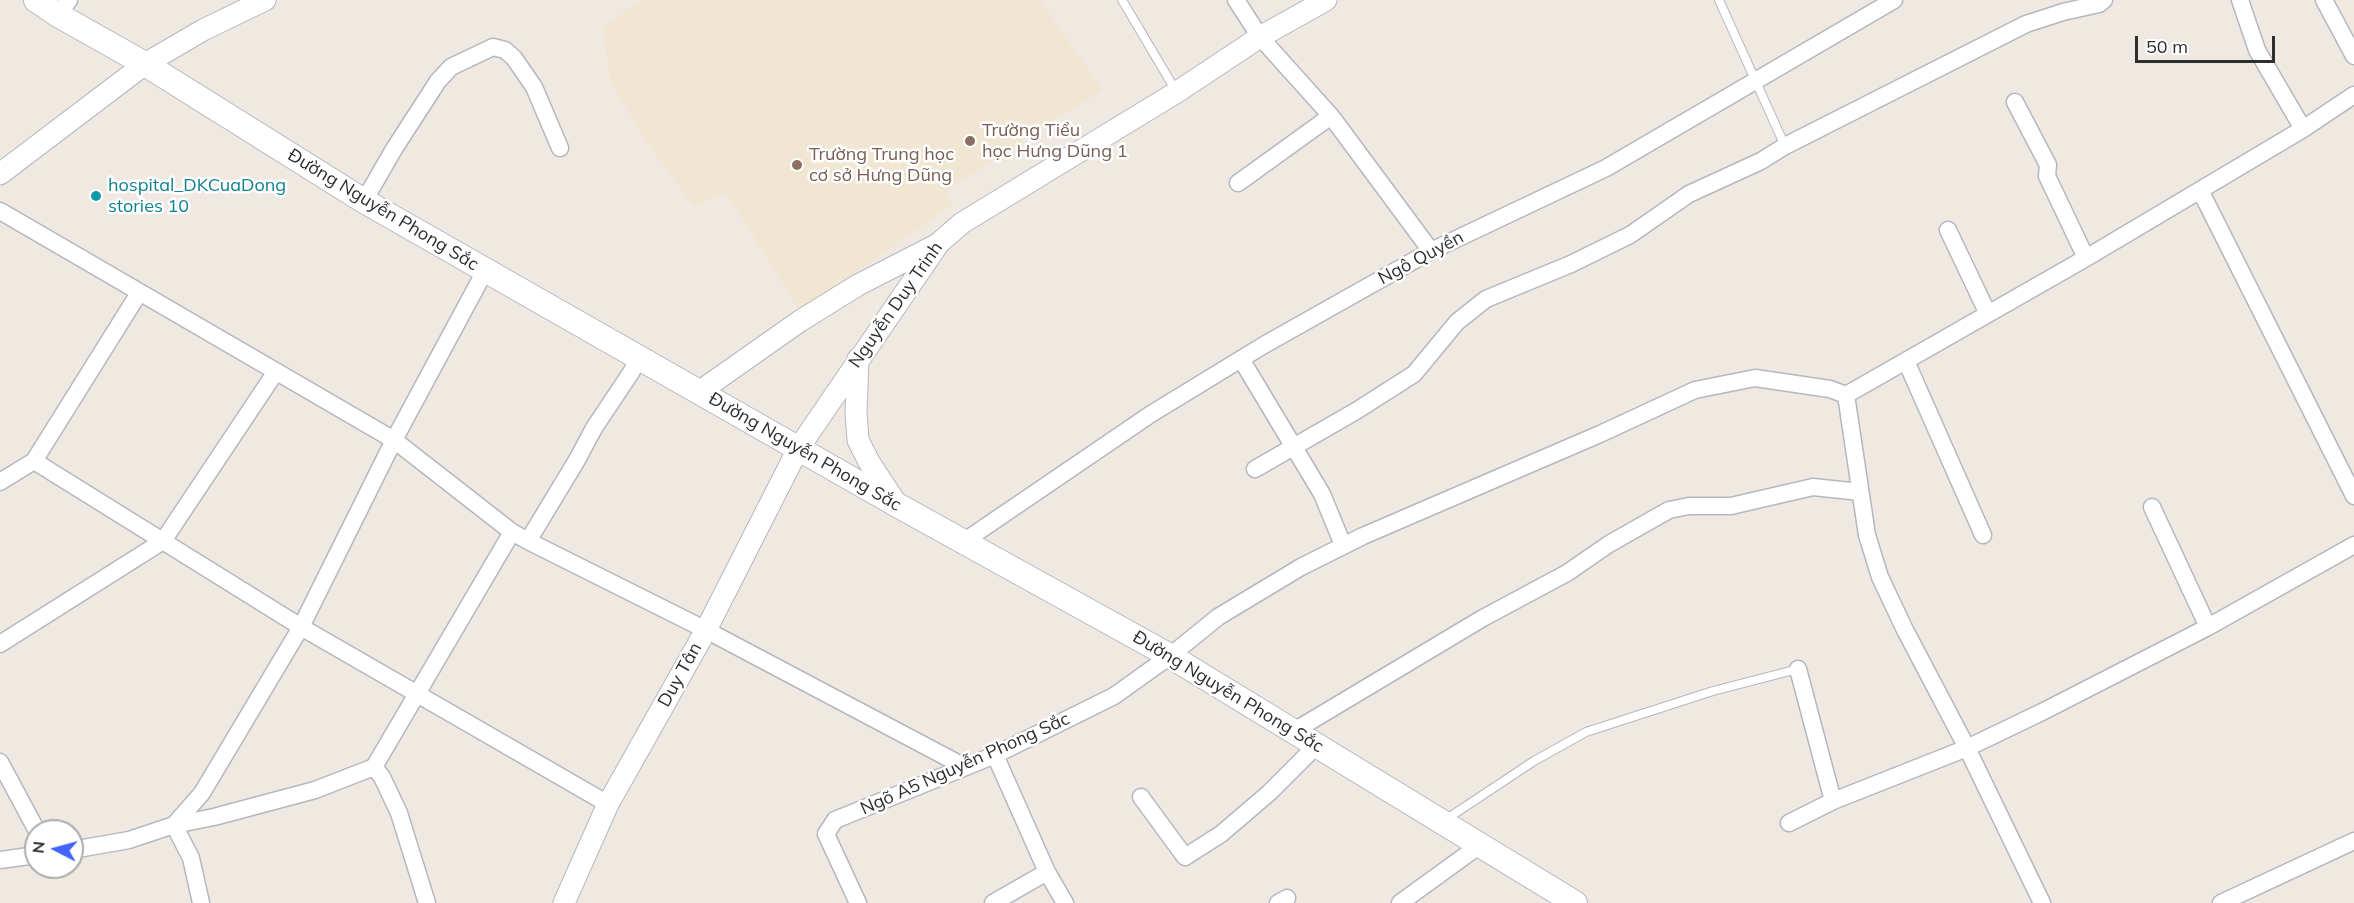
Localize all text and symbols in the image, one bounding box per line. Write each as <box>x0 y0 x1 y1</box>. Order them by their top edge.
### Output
scale bar <box>2138 24 2278 62</box>
text: 50 m <box>2146 35 2188 58</box>
place label: Trường Tiểu học Hưng Dũng 1 <box>982 120 1128 162</box>
marker: Trường Tiểu học Hưng Dũng 1 <box>963 134 977 148</box>
street label: Đường Nguyễn Phong Sắc <box>284 144 482 276</box>
place label: Trường Trung học cơ sở Hưng Dũng <box>809 144 954 186</box>
marker: Trường Trung học cơ sở Hưng Dũng <box>790 158 804 172</box>
place label: hospital_DKCuaDong stories 10 <box>108 175 286 218</box>
marker: hospital_DKCuaDong stories 10 <box>89 189 103 203</box>
street label: Ngô Quyền <box>1375 227 1467 289</box>
street label: Nguyễn Duy Trinh <box>845 238 947 372</box>
street label: Đường Nguyễn Phong Sắc <box>705 388 905 516</box>
street label: Đường Nguyễn Phong Sắc <box>1129 626 1327 758</box>
street label: Duy Tân <box>654 639 706 711</box>
street label: Ngõ A5 Nguyễn Phong Sắc <box>857 708 1073 820</box>
north arrow <box>24 819 84 879</box>
text: N <box>28 840 49 854</box>

